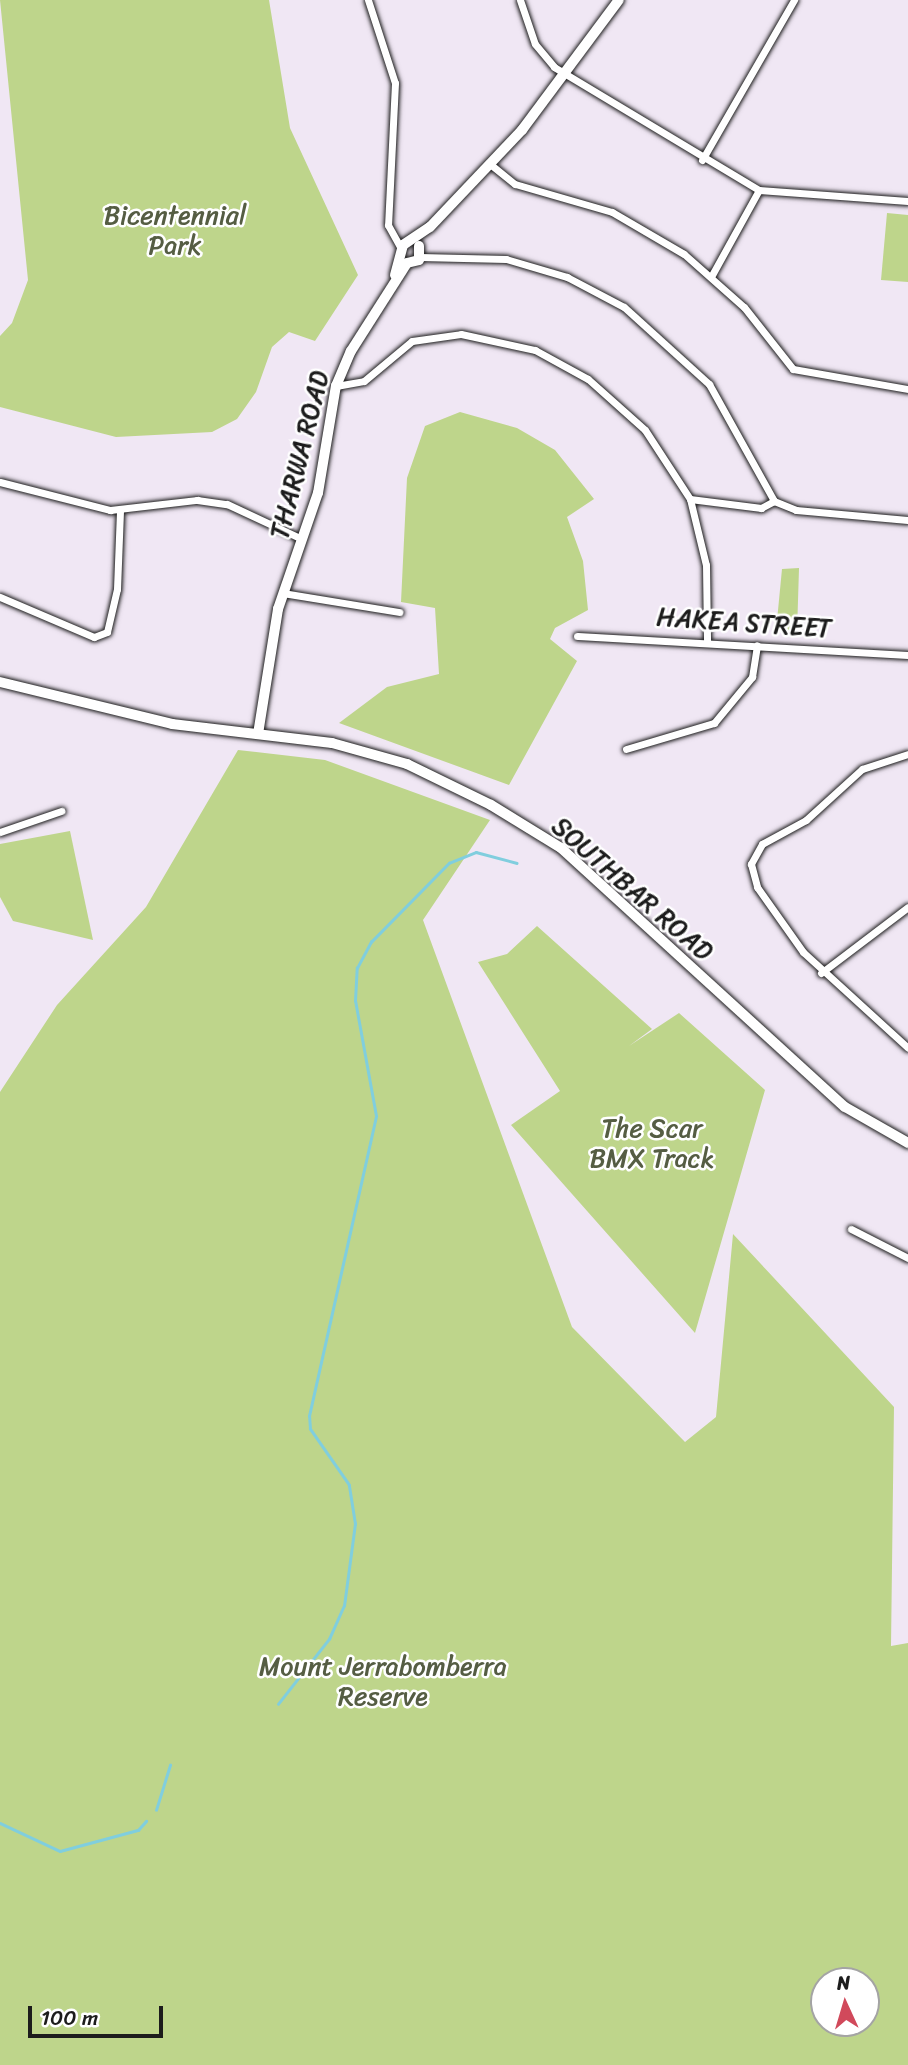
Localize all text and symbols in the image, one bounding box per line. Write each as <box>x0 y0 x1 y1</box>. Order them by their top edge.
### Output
park label: Bicentennial Park <box>104 200 246 262</box>
street label: THARWA ROAD <box>264 368 336 542</box>
street label: HAKEA STREET <box>654 601 834 645</box>
street label: SOUTHBAR ROAD <box>545 811 719 967</box>
park label: The Scar BMX Track <box>589 1113 715 1174</box>
park label: Mount Jerrabomberra Reserve <box>259 1651 507 1712</box>
text: N <box>836 1966 851 1999</box>
north arrow <box>810 1967 880 2037</box>
scale bar <box>32 1992 166 2036</box>
text: 100 m <box>41 1999 98 2037</box>

